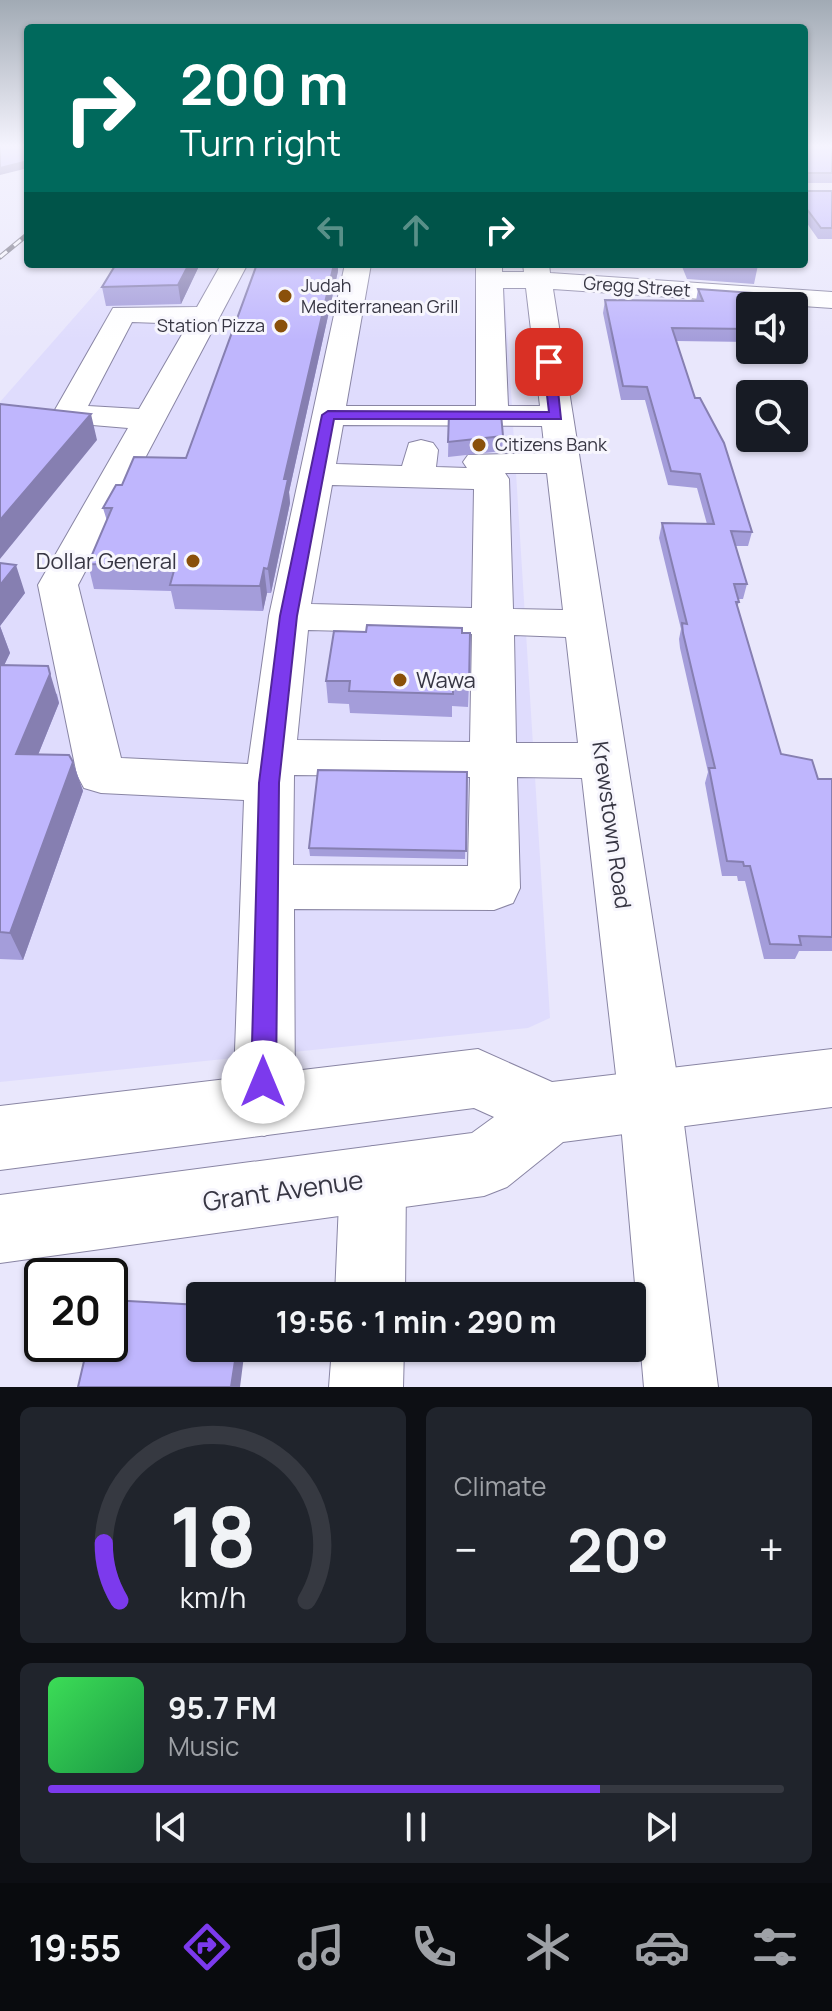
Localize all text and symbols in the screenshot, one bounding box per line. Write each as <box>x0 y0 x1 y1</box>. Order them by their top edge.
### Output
text: 200 m <box>180 45 349 122</box>
icon: right <box>48 56 152 160</box>
text: Turn right <box>180 118 341 167</box>
icon: left <box>310 208 354 252</box>
icon: ahead <box>394 208 438 252</box>
icon: right <box>478 208 522 252</box>
street label: Gregg Street <box>583 270 691 302</box>
place label: Judah Mediterranean Grill <box>301 273 459 318</box>
marker: Judah Mediterranean Grill <box>276 287 294 305</box>
map controls <box>736 292 808 452</box>
button: sound <box>736 292 808 364</box>
place label: Station Pizza <box>157 313 265 337</box>
marker: Station Pizza <box>272 317 290 335</box>
pin <box>515 328 583 396</box>
icon: arrive <box>527 340 571 384</box>
button: search <box>736 380 808 452</box>
place label: Citizens Bank <box>495 432 608 456</box>
marker: Citizens Bank <box>470 436 488 454</box>
place label: Dollar General <box>36 546 177 576</box>
marker: Dollar General <box>184 552 202 570</box>
place label: Wawa <box>416 665 476 695</box>
marker: Wawa <box>391 671 409 689</box>
street label: Krewstown Road <box>585 739 639 911</box>
position arrow <box>221 1040 305 1124</box>
street label: Grant Avenue <box>200 1161 365 1219</box>
speed limit sign: 20 <box>24 1258 128 1362</box>
text: 19:56 · 1 min · 290 m <box>276 1301 556 1342</box>
text: Climate <box>454 1468 546 1504</box>
text: 18 <box>169 1478 257 1592</box>
text: 20° <box>567 1508 669 1590</box>
text: − <box>454 1519 478 1579</box>
text: + <box>759 1519 784 1579</box>
text: km/h <box>180 1578 246 1617</box>
text: 95.7 FM <box>168 1687 277 1728</box>
text: Music <box>168 1728 239 1764</box>
icon: previous <box>149 1805 193 1849</box>
icon: pause <box>394 1805 438 1849</box>
icon: next <box>639 1805 683 1849</box>
icon: directions <box>179 1919 235 1975</box>
icon: music <box>293 1919 349 1975</box>
icon: phone <box>406 1919 462 1975</box>
icon: climate <box>520 1919 576 1975</box>
icon: car <box>634 1919 690 1975</box>
icon: filters <box>747 1919 803 1975</box>
text: 19:55 <box>29 1923 121 1972</box>

